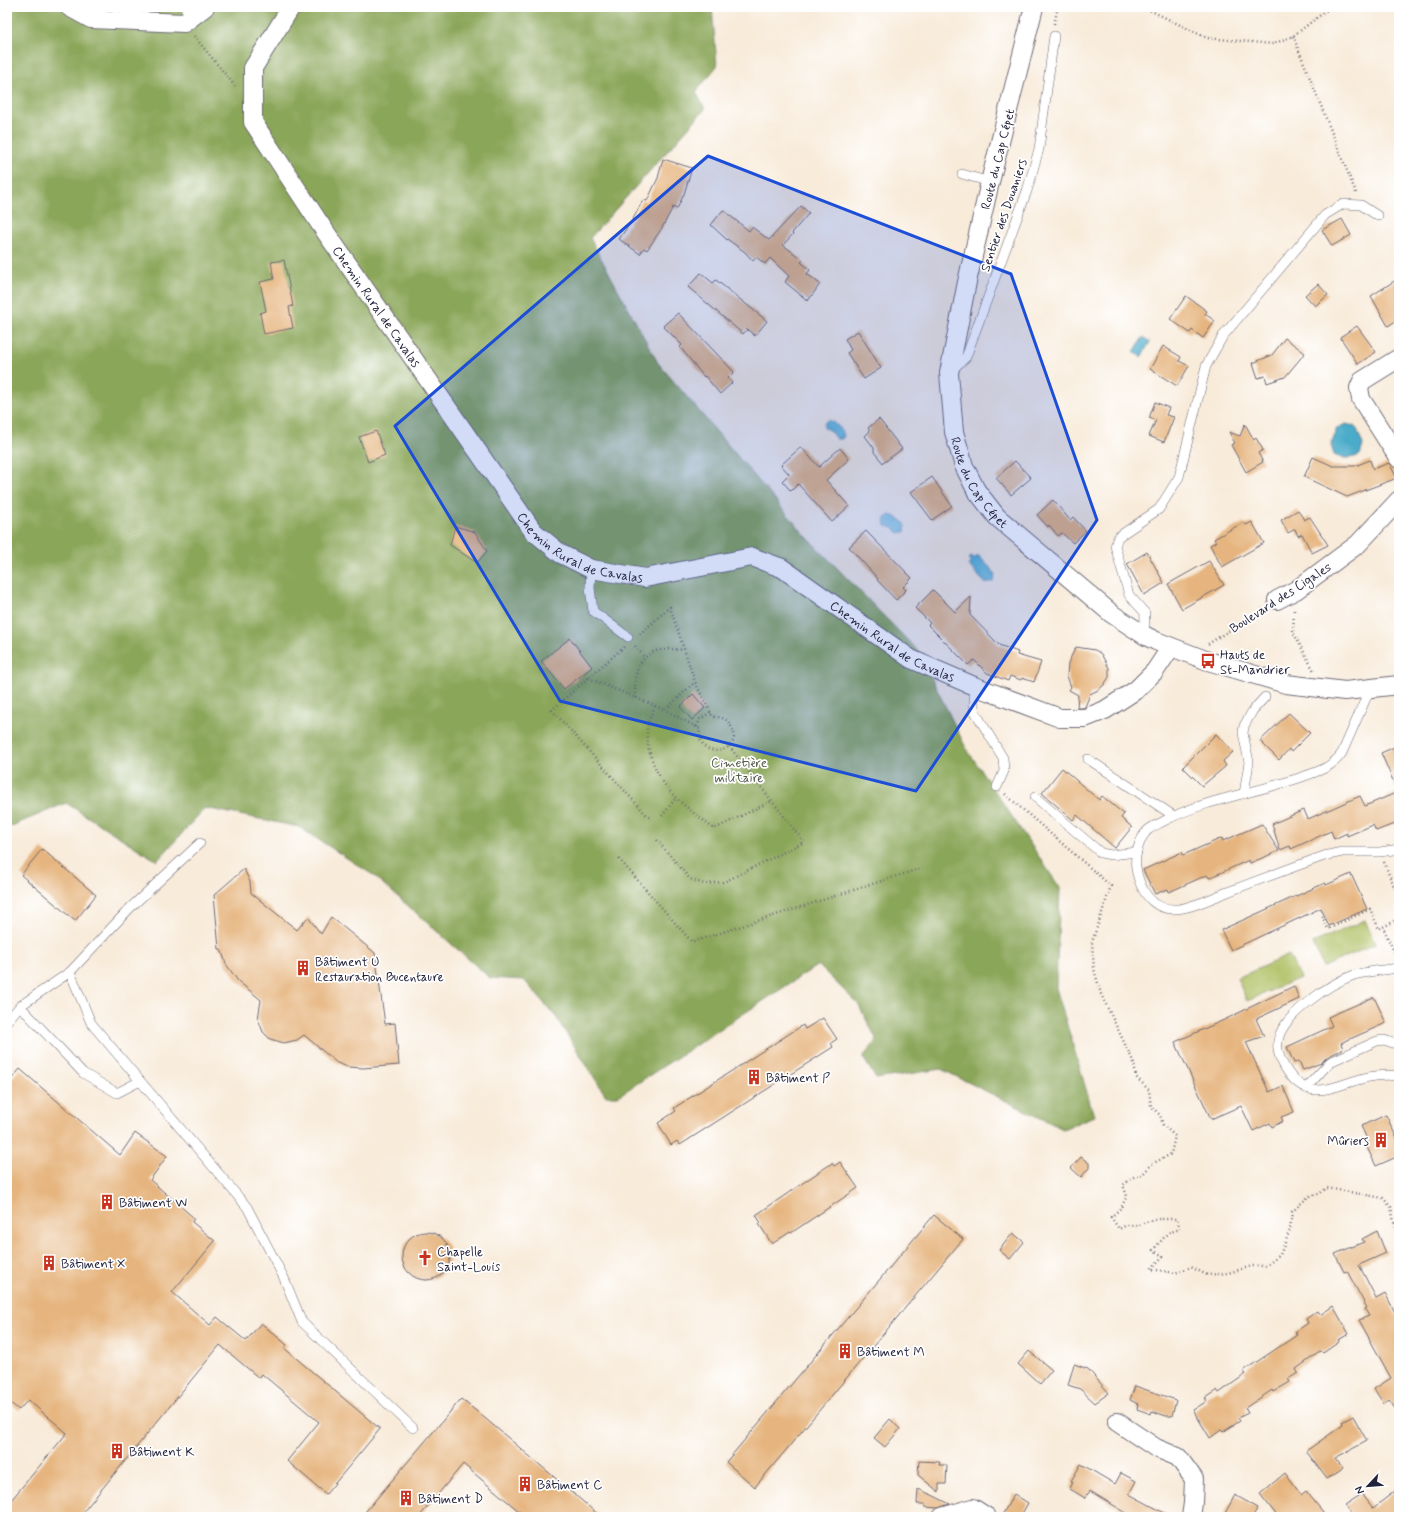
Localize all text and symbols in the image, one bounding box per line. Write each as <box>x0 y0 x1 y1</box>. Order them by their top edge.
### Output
street label: Route du Cap Cépet <box>978 107 1019 211</box>
street label: Sentier des Douaniers <box>977 157 1032 274</box>
street label: Chemin Rural de Cavalas <box>328 243 424 371</box>
street label: Route du Cap Cépet <box>946 435 1011 533</box>
street label: Chemin Rural de Cavalas <box>513 509 644 588</box>
street label: Boulevard des Cigales <box>1227 559 1336 638</box>
street label: Chemin Rural de Cavalas <box>826 597 957 687</box>
place label: Hauts de St-Mandrier <box>1220 647 1290 679</box>
bus stop icon: Hauts de St-Mandrier <box>1199 652 1217 670</box>
park label: Cimetière militaire <box>711 755 767 787</box>
place label: Bâtiment U Restauration Bucentaure <box>315 954 444 986</box>
building icon: Bâtiment U Restauration Bucentaure <box>294 959 312 977</box>
building icon: Bâtiment P <box>745 1068 763 1086</box>
place label: Bâtiment P <box>766 1070 830 1087</box>
building icon: Mûriers <box>1372 1131 1390 1149</box>
place label: Mûriers <box>1327 1133 1369 1150</box>
building icon: Bâtiment W <box>98 1193 116 1211</box>
place label: Bâtiment W <box>119 1195 187 1212</box>
place label: Chapelle Saint-Louis <box>437 1244 501 1276</box>
church icon: Chapelle Saint-Louis <box>416 1249 434 1267</box>
building icon: Bâtiment X <box>40 1254 58 1272</box>
place label: Bâtiment X <box>61 1256 126 1273</box>
building icon: Bâtiment M <box>836 1342 854 1360</box>
place label: Bâtiment M <box>857 1344 925 1361</box>
building icon: Bâtiment K <box>108 1442 126 1460</box>
place label: Bâtiment K <box>129 1444 195 1461</box>
north arrow <box>1348 1466 1388 1506</box>
building icon: Bâtiment C <box>516 1475 534 1493</box>
place label: Bâtiment C <box>537 1477 603 1494</box>
text: N <box>1352 1484 1368 1496</box>
building icon: Bâtiment D <box>397 1489 415 1507</box>
place label: Bâtiment D <box>418 1491 483 1508</box>

